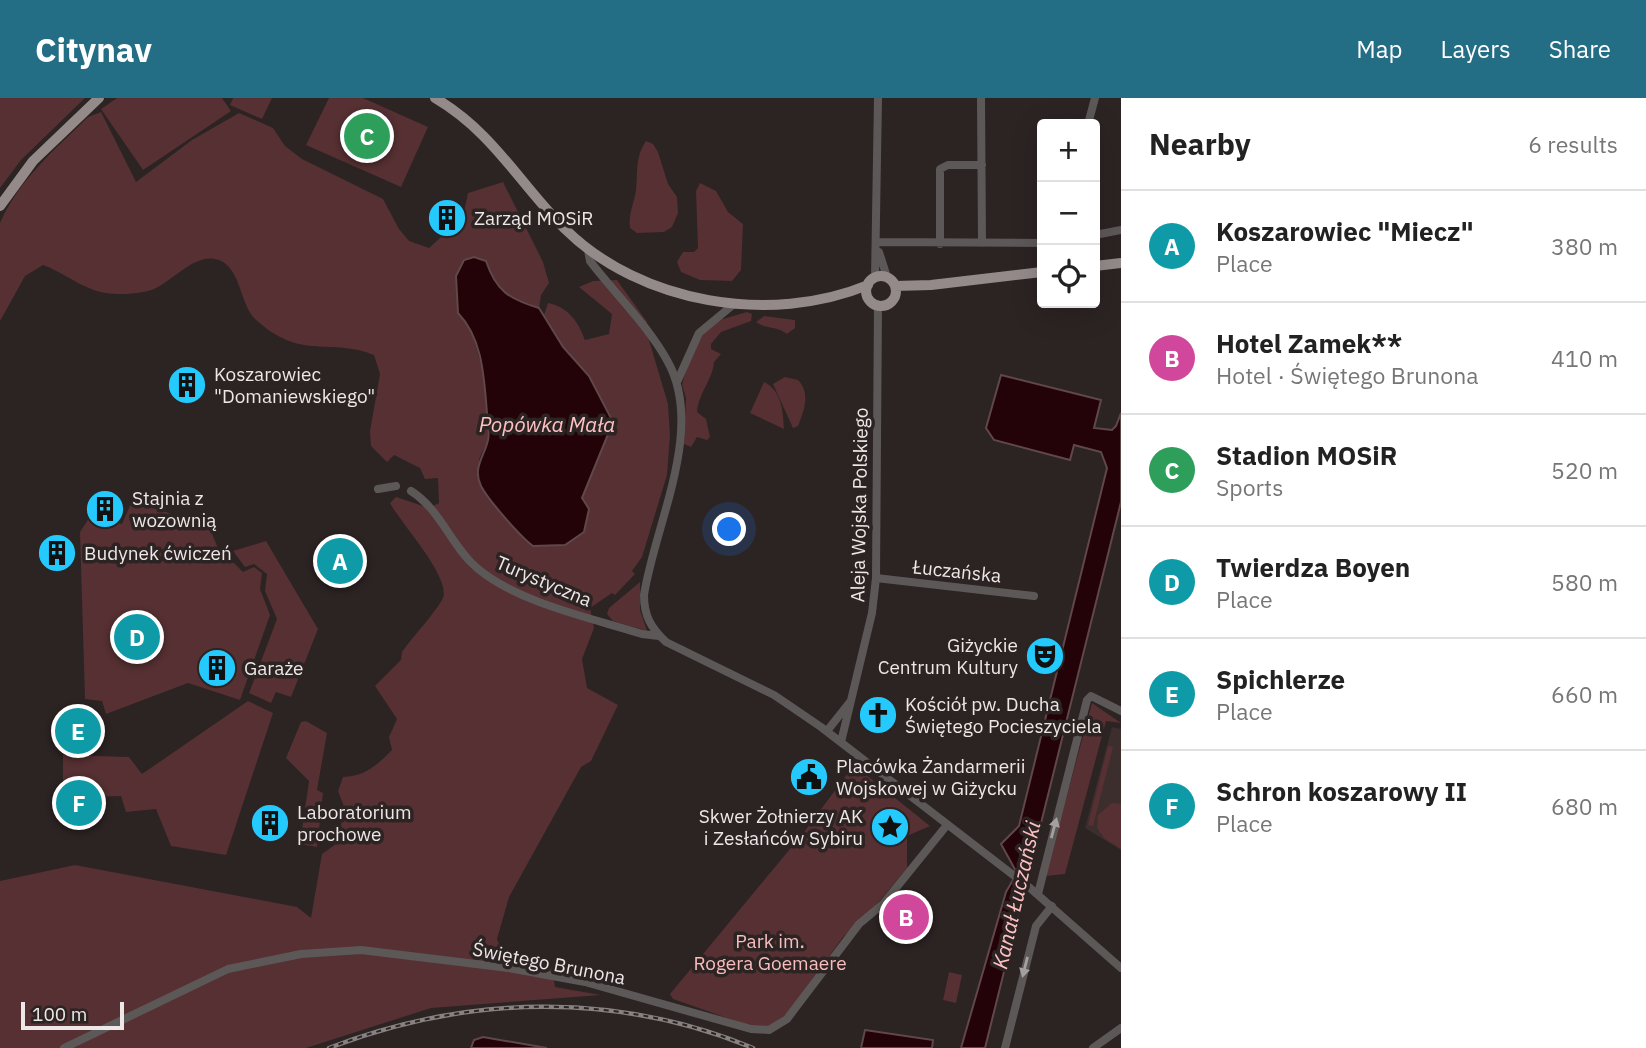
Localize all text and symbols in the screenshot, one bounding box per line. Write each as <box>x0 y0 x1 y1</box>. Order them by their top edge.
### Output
text: Citynav <box>35 28 152 71</box>
text: Map <box>1356 33 1403 65</box>
text: Layers <box>1441 33 1511 65</box>
text: Share <box>1549 33 1611 65</box>
pin: C <box>344 110 390 162</box>
map controls <box>1037 119 1100 308</box>
button: + <box>1037 119 1100 182</box>
text: Nearby <box>1149 124 1251 163</box>
text: 6 results <box>1528 129 1618 159</box>
button: − <box>1037 182 1100 245</box>
building icon: Zarząd MOSiR <box>426 197 468 239</box>
place label: Zarząd MOSiR <box>474 206 593 230</box>
text: Koszarowiec "Miecz" <box>1216 214 1474 248</box>
text: A <box>1164 231 1180 261</box>
text: 380 m <box>1551 231 1618 261</box>
button: locate <box>1037 245 1100 308</box>
text: Place <box>1216 248 1273 278</box>
text: Hotel Zamek** <box>1216 326 1403 360</box>
text: B <box>1164 343 1180 373</box>
text: 410 m <box>1551 343 1618 373</box>
text: Hotel · Świętego Brunona <box>1216 360 1479 390</box>
place label: Koszarowiec "Domaniewskiego" <box>214 362 375 408</box>
building icon: Koszarowiec "Domaniewskiego" <box>166 364 208 406</box>
street label: Aleja Wojska Polskiego <box>845 407 873 603</box>
water label: Popówka Mała <box>479 410 615 438</box>
text: Stadion MOSiR <box>1216 438 1397 472</box>
text: C <box>1165 455 1179 485</box>
text: 520 m <box>1551 455 1618 485</box>
text: Sports <box>1216 472 1283 502</box>
place label: Stajnia z wozownią <box>132 486 217 532</box>
building icon: Stajnia z wozownią <box>84 488 126 530</box>
your location <box>712 512 746 546</box>
building icon: Budynek ćwiczeń <box>36 532 78 574</box>
pin: A <box>317 535 363 587</box>
place label: Budynek ćwiczeń <box>84 541 232 565</box>
street label: Turystyczna <box>492 550 596 612</box>
text: Twierdza Boyen <box>1216 550 1410 584</box>
street label: Łuczańska <box>911 554 1002 588</box>
text: D <box>1164 567 1180 597</box>
text: 580 m <box>1551 567 1618 597</box>
text: Place <box>1216 584 1273 614</box>
pin: D <box>114 611 160 663</box>
place label: Giżyckie Centrum Kultury <box>878 633 1019 679</box>
theatre icon: Giżyckie Centrum Kultury <box>1024 635 1066 677</box>
building icon: Garaże <box>196 647 238 689</box>
place label: Garaże <box>244 656 303 680</box>
text: Spichlerze <box>1216 662 1345 696</box>
text: E <box>1165 679 1179 709</box>
text: 660 m <box>1551 679 1618 709</box>
place label: Kościół pw. Ducha Świętego Pocieszyciela <box>905 692 1102 738</box>
church icon: Kościół pw. Ducha Świętego Pocieszyciela <box>857 694 899 736</box>
text: Place <box>1216 696 1273 726</box>
pin: E <box>55 705 101 757</box>
place label: Placówka Żandarmerii Wojskowej w Giżycku <box>836 754 1026 800</box>
public building icon: Placówka Żandarmerii Wojskowej w Giżycku <box>788 756 830 798</box>
text: Schron koszarowy II <box>1216 774 1467 808</box>
pin: F <box>56 777 102 829</box>
text: F <box>1165 791 1179 821</box>
text: 680 m <box>1551 791 1618 821</box>
place label: Laboratorium prochowe <box>297 800 412 846</box>
building icon: Laboratorium prochowe <box>249 802 291 844</box>
place label: Skwer Żołnierzy AK i Zesłańców Sybiru <box>699 804 863 850</box>
place icon: Skwer Żołnierzy AK i Zesłańców Sybiru <box>869 806 911 848</box>
text: Place <box>1216 808 1273 838</box>
one-way arrow <box>1049 817 1060 839</box>
water label: Kanał Łuczański <box>985 818 1047 972</box>
pin: B <box>883 891 929 943</box>
park label: Park im. Rogera Goemaere <box>693 929 847 975</box>
street label: Świętego Brunona <box>470 936 628 990</box>
one-way arrow <box>1019 956 1030 978</box>
scale bar <box>21 999 124 1031</box>
text: 100 m <box>32 1002 87 1026</box>

